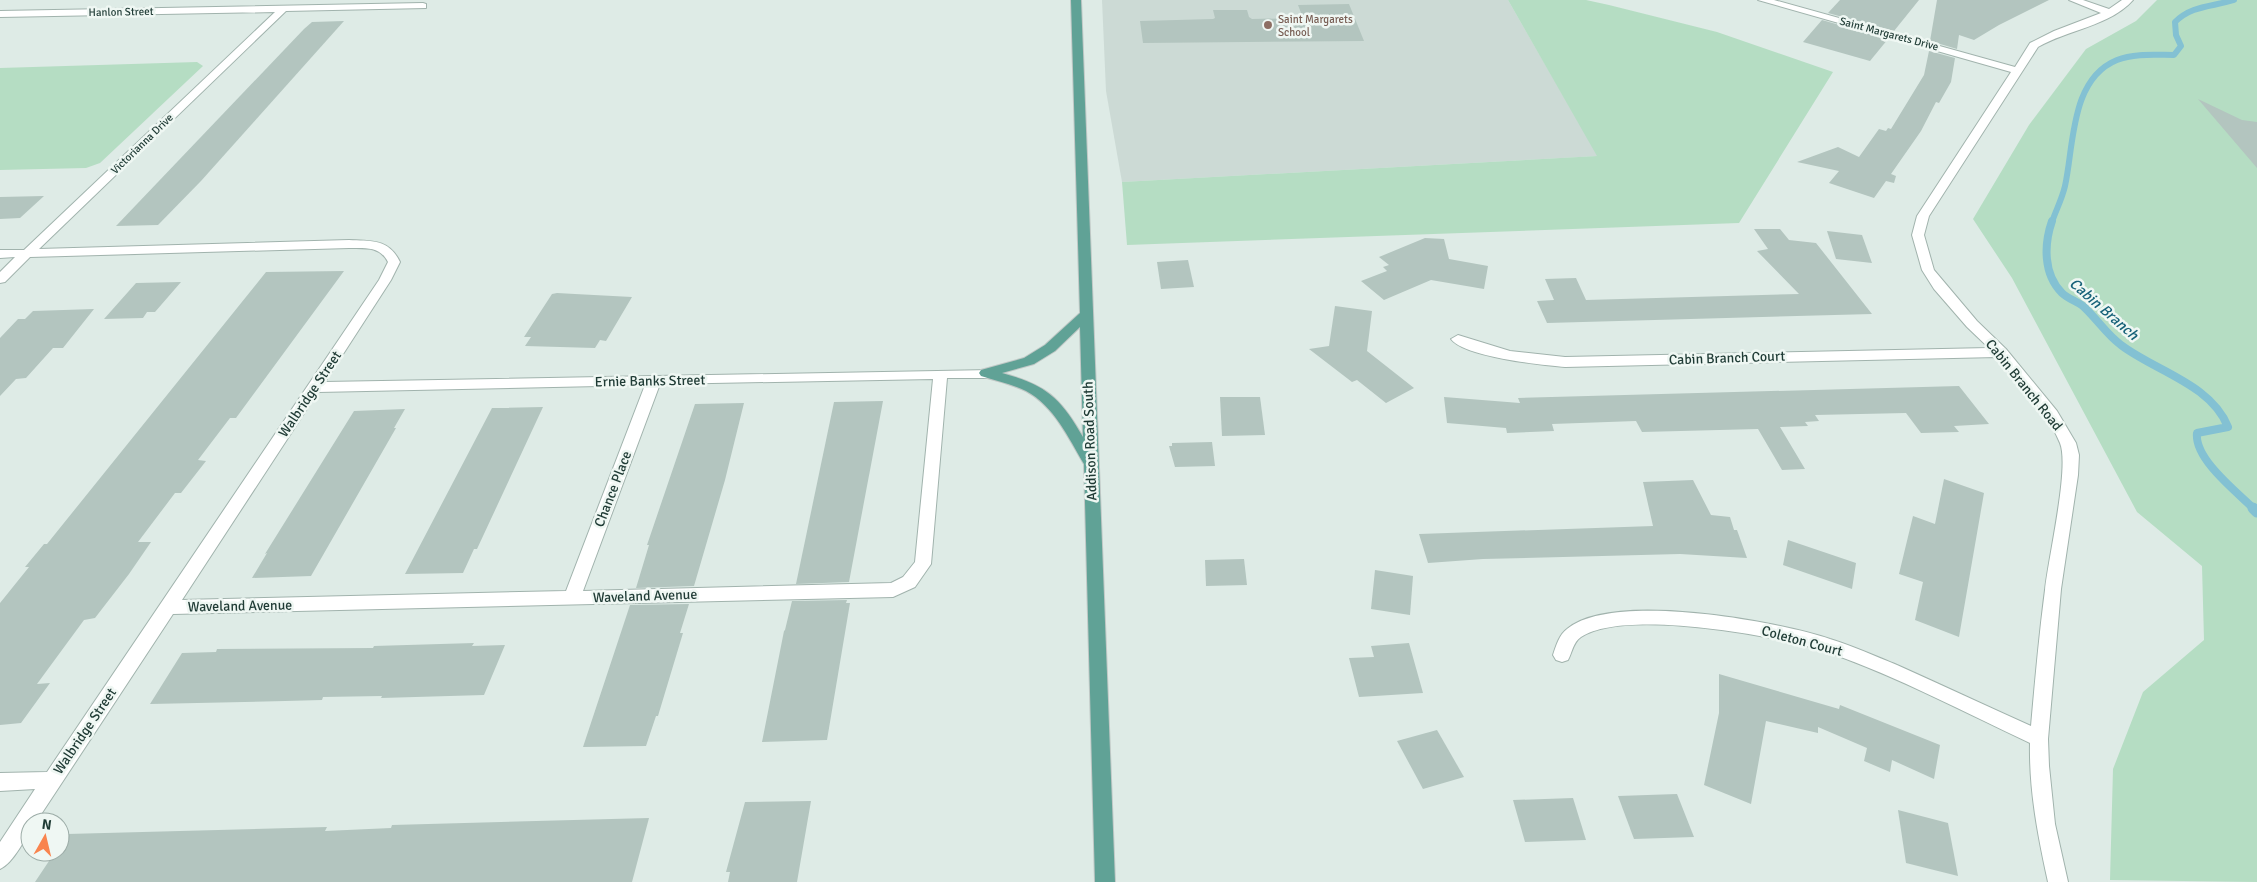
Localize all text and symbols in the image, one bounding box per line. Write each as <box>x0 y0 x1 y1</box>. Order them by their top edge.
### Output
street label: Hanlon Street <box>88 5 154 19</box>
place label: Saint Margarets School <box>1278 13 1353 39</box>
street label: Saint Margarets Drive <box>1838 15 1940 53</box>
marker: Saint Margarets School <box>1262 19 1274 31</box>
street label: Victorianna Drive <box>108 111 176 177</box>
water label: Cabin Branch <box>2066 274 2143 344</box>
street label: Cabin Branch Road <box>1982 336 2066 434</box>
street label: Walbridge Street <box>275 347 345 440</box>
street label: Cabin Branch Court <box>1669 347 1786 369</box>
street label: Ernie Banks Street <box>595 372 705 390</box>
street label: Addison Road South <box>1079 381 1101 501</box>
street label: Chance Place <box>591 449 635 529</box>
street label: Waveland Avenue <box>592 586 698 606</box>
street label: Waveland Avenue <box>188 597 292 615</box>
street label: Coleton Court <box>1760 622 1844 660</box>
street label: Walbridge Street <box>50 684 120 777</box>
north arrow <box>20 812 70 862</box>
text: N <box>41 816 53 834</box>

